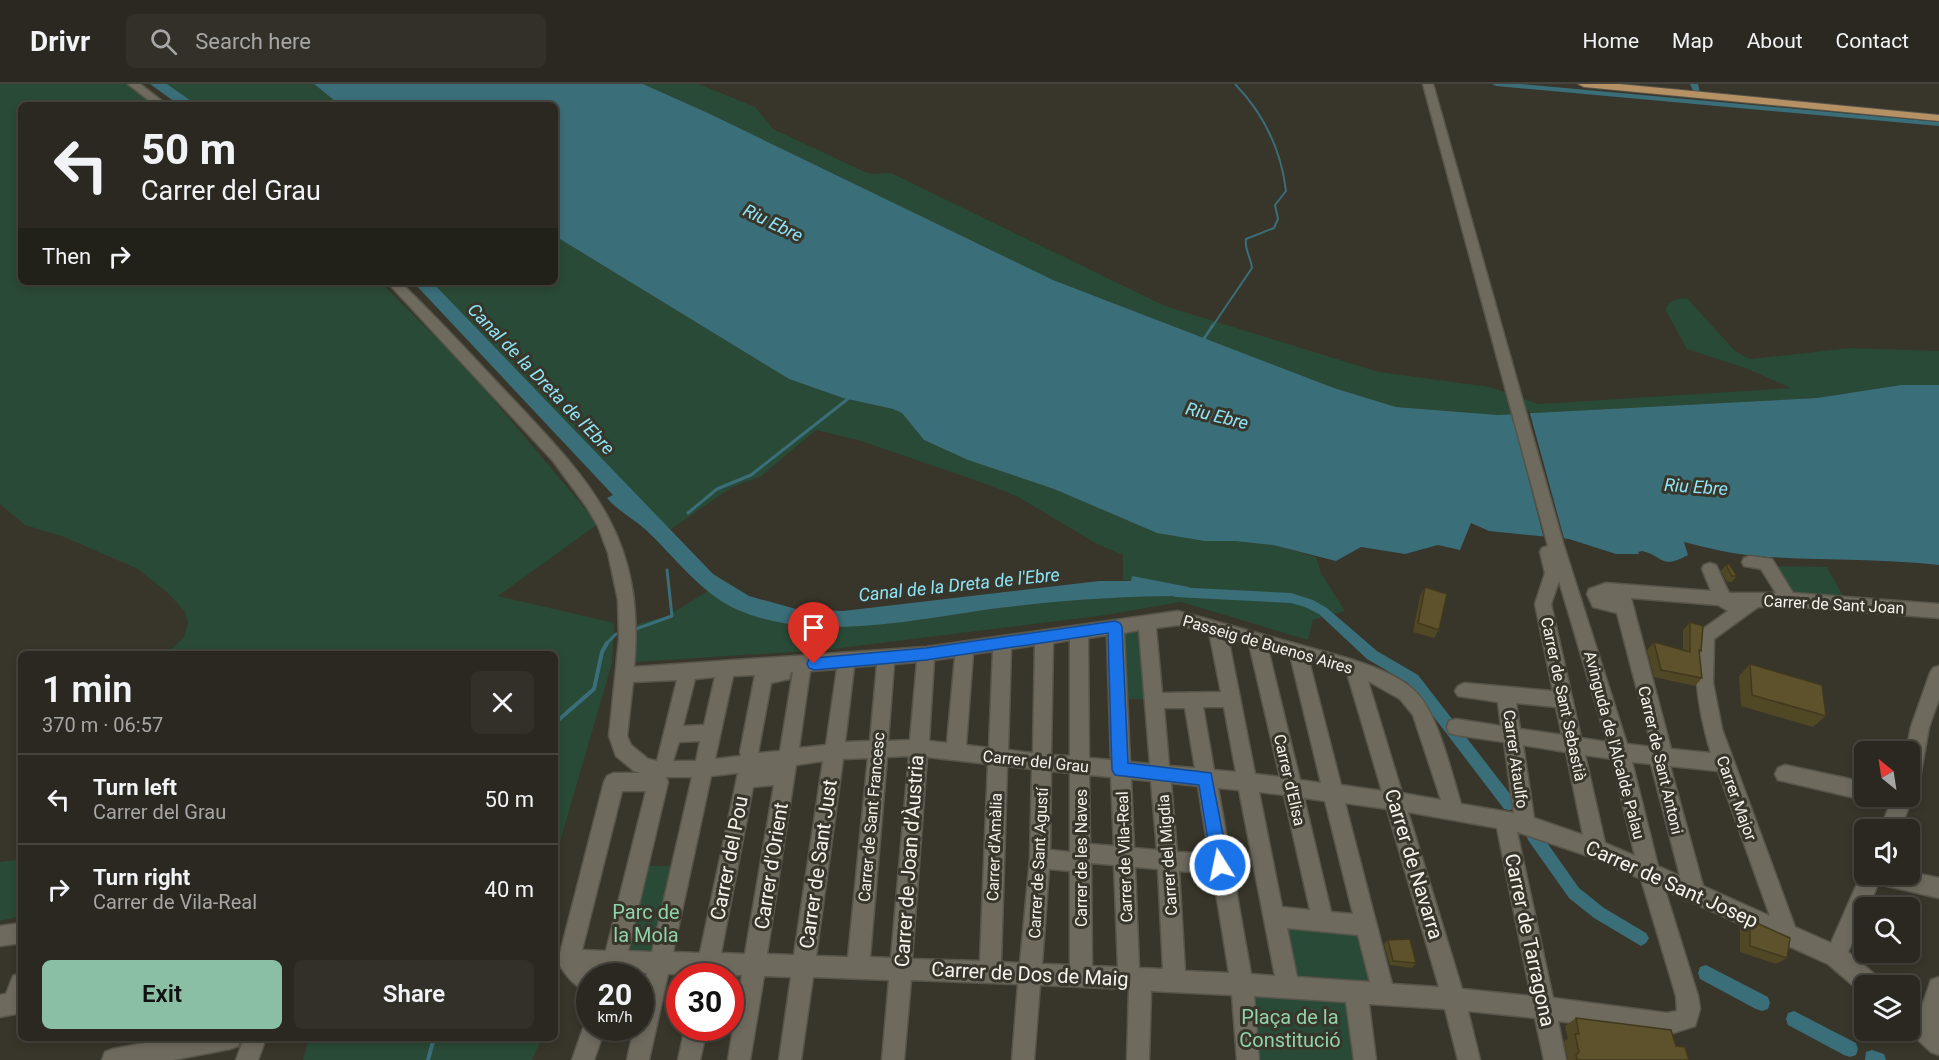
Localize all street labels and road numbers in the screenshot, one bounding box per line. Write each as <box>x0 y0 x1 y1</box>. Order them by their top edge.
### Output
street label: Carrer de Sant Joan <box>1763 591 1905 618</box>
street label: Passeig de Buenos Aires <box>1181 611 1355 678</box>
street label: Carrer de Sant Sebastià <box>1537 615 1590 783</box>
street label: Avinguda de l'Alcalde Palau <box>1580 649 1649 841</box>
street label: Carrer de Sant Antoni <box>1634 684 1687 836</box>
street label: Carrer Ataulfo <box>1499 709 1532 810</box>
street label: Carrer de Sant Francesc <box>855 731 888 903</box>
street label: Carrer d'Elisa <box>1270 732 1309 828</box>
street label: Carrer del Grau <box>982 746 1090 777</box>
street label: Carrer Major <box>1712 753 1761 844</box>
street label: Carrer de Joan d'Àustria <box>890 754 928 968</box>
street label: Carrer de Sant Just <box>794 778 842 950</box>
street label: Carrer de Sant Agustí <box>1025 786 1052 939</box>
street label: Carrer de Navarra <box>1380 786 1448 942</box>
street label: Carrer de les Naves <box>1072 789 1091 927</box>
street label: Carrer de Vila-Real <box>1113 791 1136 923</box>
street label: Carrer d'Amàlia <box>983 793 1006 901</box>
street label: Carrer del Pou <box>705 794 753 922</box>
street label: Carrer del Migdia <box>1154 794 1181 916</box>
street label: Carrer d'Orient <box>749 801 793 931</box>
street label: Carrer de Sant Josep <box>1582 835 1762 933</box>
street label: Carrer de Tarragona <box>1500 851 1560 1029</box>
street label: Carrer de Dos de Maig <box>931 957 1129 991</box>

